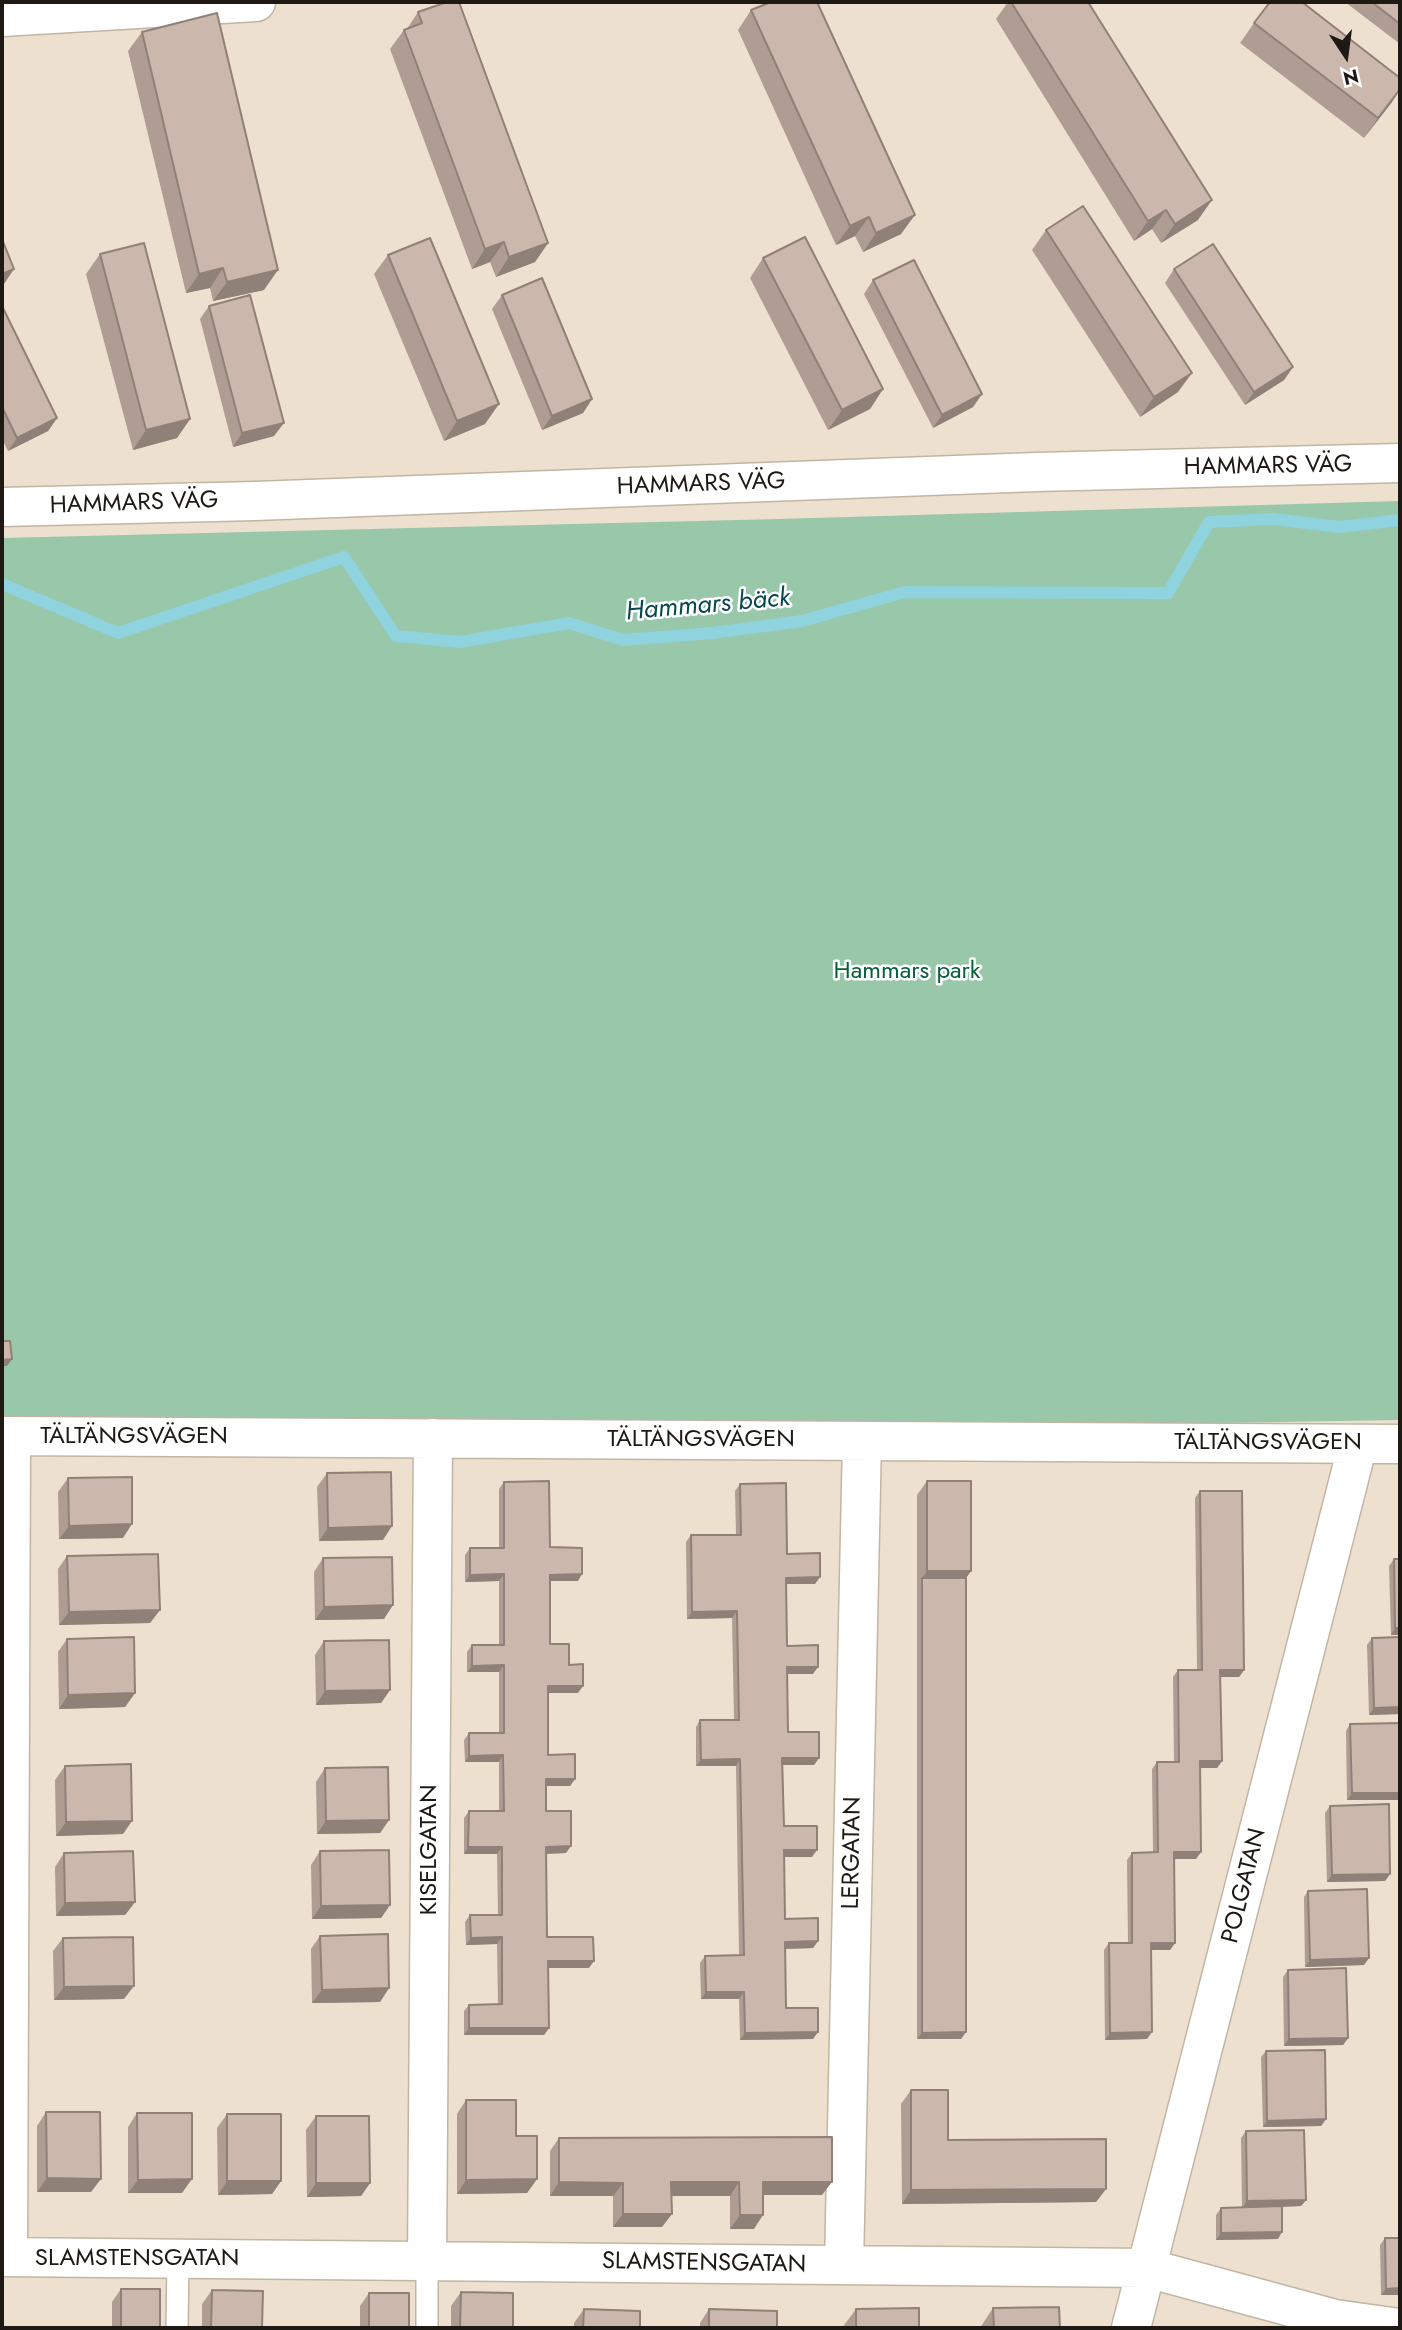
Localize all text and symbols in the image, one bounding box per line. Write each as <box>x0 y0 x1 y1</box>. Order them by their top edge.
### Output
north arrow <box>1311 21 1381 91</box>
text: N <box>1340 62 1361 92</box>
street label: HAMMARS VÄG <box>1183 451 1353 483</box>
street label: HAMMARS VÄG <box>616 468 786 502</box>
street label: HAMMARS VÄG <box>49 487 219 521</box>
water label: Hammars bäck <box>625 583 791 629</box>
park label: Hammars park <box>834 958 980 986</box>
street label: TÄLTÄNGSVÄGEN <box>40 1423 228 1451</box>
street label: TÄLTÄNGSVÄGEN <box>607 1426 795 1454</box>
street label: TÄLTÄNGSVÄGEN <box>1174 1429 1362 1457</box>
street label: KISELGATAN <box>416 1784 444 1916</box>
street label: LERGATAN <box>838 1796 868 1910</box>
street label: POLGATAN <box>1217 1826 1273 1946</box>
street label: SLAMSTENSGATAN <box>35 2245 239 2273</box>
street label: SLAMSTENSGATAN <box>602 2248 806 2280</box>

